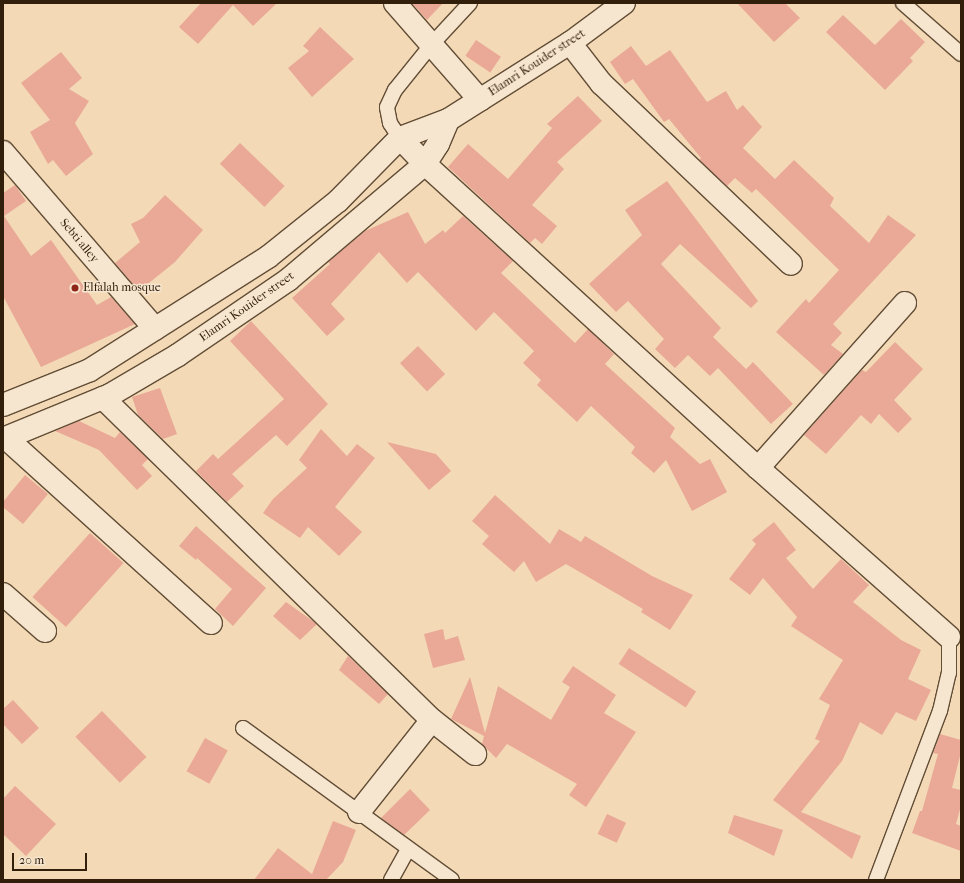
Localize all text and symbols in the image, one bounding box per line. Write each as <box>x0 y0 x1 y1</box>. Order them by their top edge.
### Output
street label: Elamri Kouider street <box>486 26 588 100</box>
street label: Sebti alley <box>56 216 102 266</box>
street label: Elamri Kouider street <box>197 269 297 345</box>
place label: Elfalah mosque <box>83 281 161 295</box>
marker: Elfalah mosque <box>70 283 80 293</box>
scale bar <box>14 845 89 871</box>
text: 20 m <box>19 853 44 867</box>

